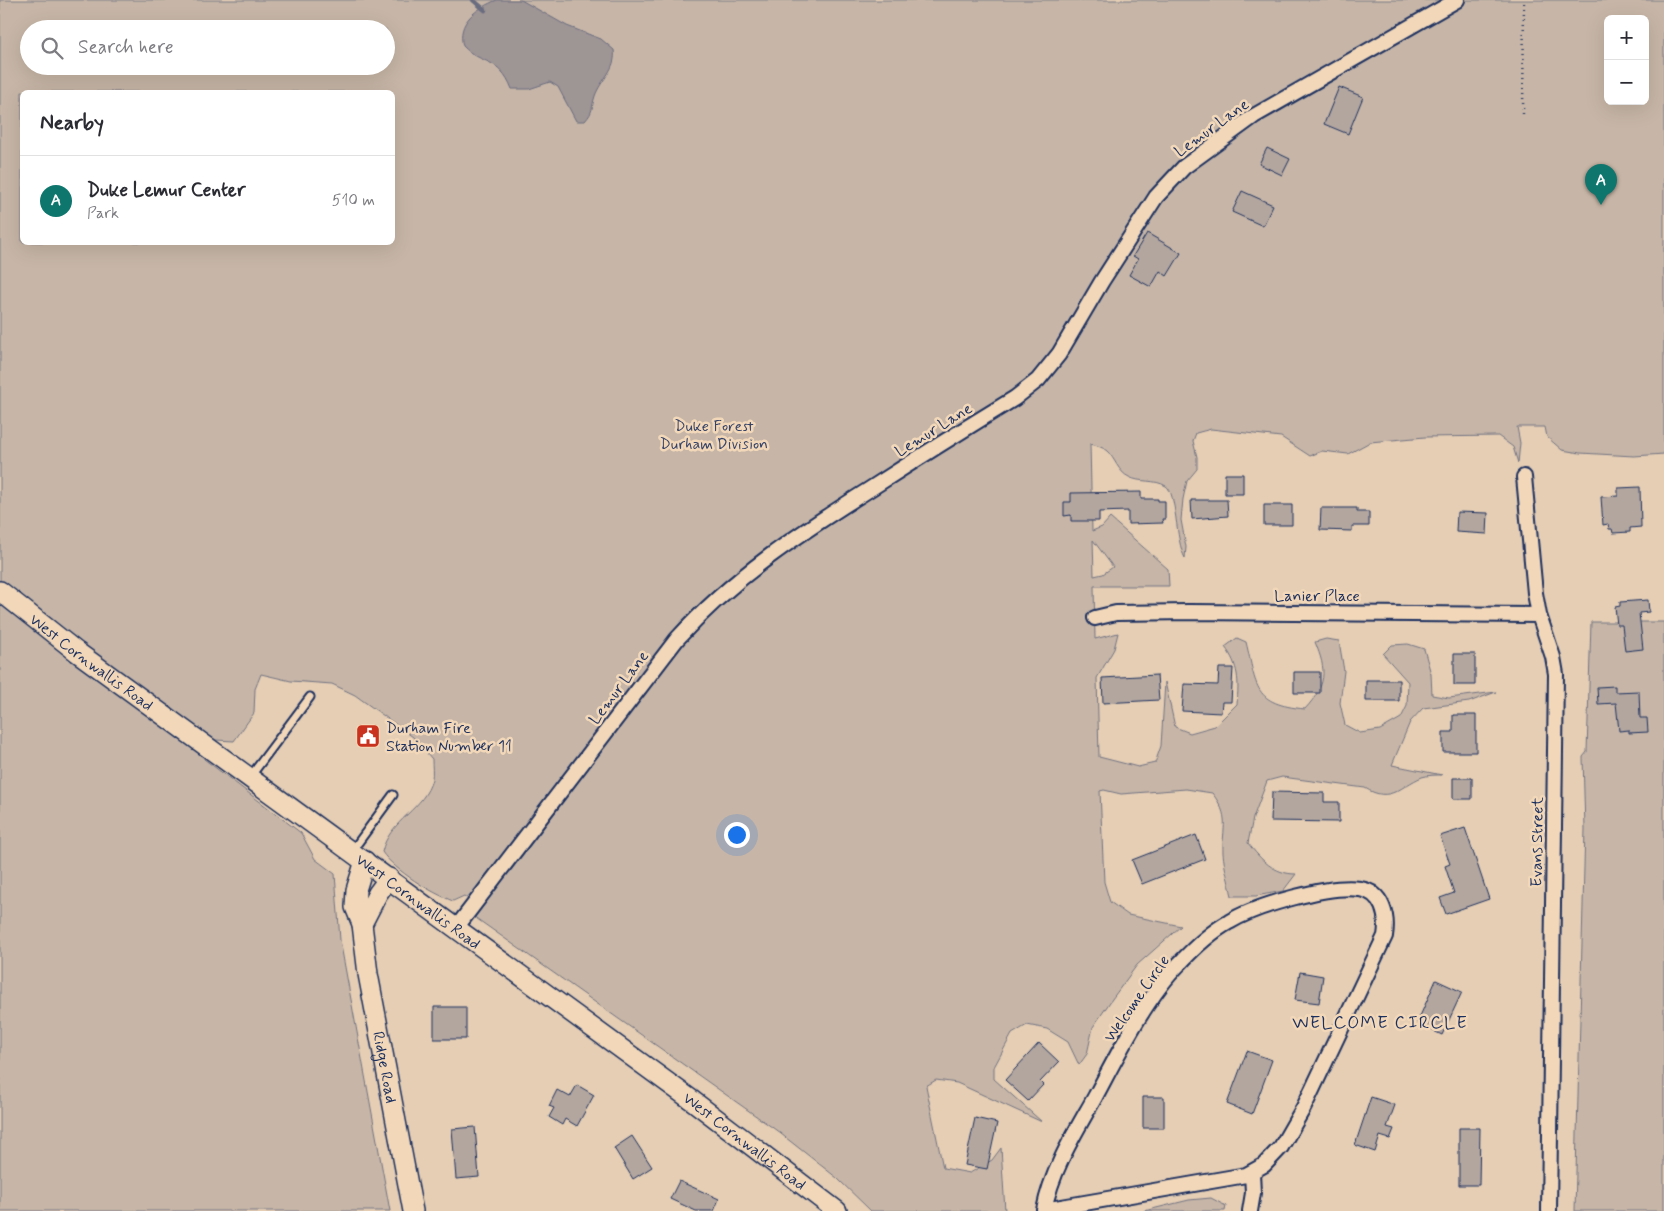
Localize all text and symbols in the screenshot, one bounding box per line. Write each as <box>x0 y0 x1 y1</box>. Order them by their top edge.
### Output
map controls <box>1604 15 1649 105</box>
button: + <box>1604 15 1649 60</box>
search box <box>20 20 395 75</box>
icon: search <box>38 34 66 62</box>
text: Search here <box>78 35 174 60</box>
button: − <box>1604 60 1649 105</box>
street label: Lemur Lane <box>1170 94 1253 162</box>
text: Nearby <box>40 109 104 137</box>
pin: A <box>1585 164 1617 205</box>
text: Duke Lemur Center <box>87 178 246 203</box>
text: A <box>51 190 61 211</box>
text: 510 m <box>332 190 375 211</box>
text: Park <box>87 203 119 224</box>
street label: Lemur Lane <box>891 398 976 462</box>
park label: Duke Forest Durham Division <box>660 416 768 455</box>
street label: Lanier Place <box>1274 586 1360 607</box>
street label: West Cornwallis Road <box>25 610 157 716</box>
street label: Lemur Lane <box>585 647 654 729</box>
place label: Durham Fire Station Number 11 <box>386 718 512 757</box>
public building icon: Durham Fire Station Number 11 <box>355 723 381 749</box>
street label: Evans Street <box>1526 796 1549 887</box>
your location <box>724 822 750 848</box>
street label: West Cornwallis Road <box>351 850 484 955</box>
street label: Welcome Circle <box>1100 951 1175 1046</box>
district label: WELCOME CIRCLE <box>1292 1011 1468 1035</box>
street label: Ridge Road <box>367 1030 401 1105</box>
street label: West Cornwallis Road <box>678 1088 810 1196</box>

